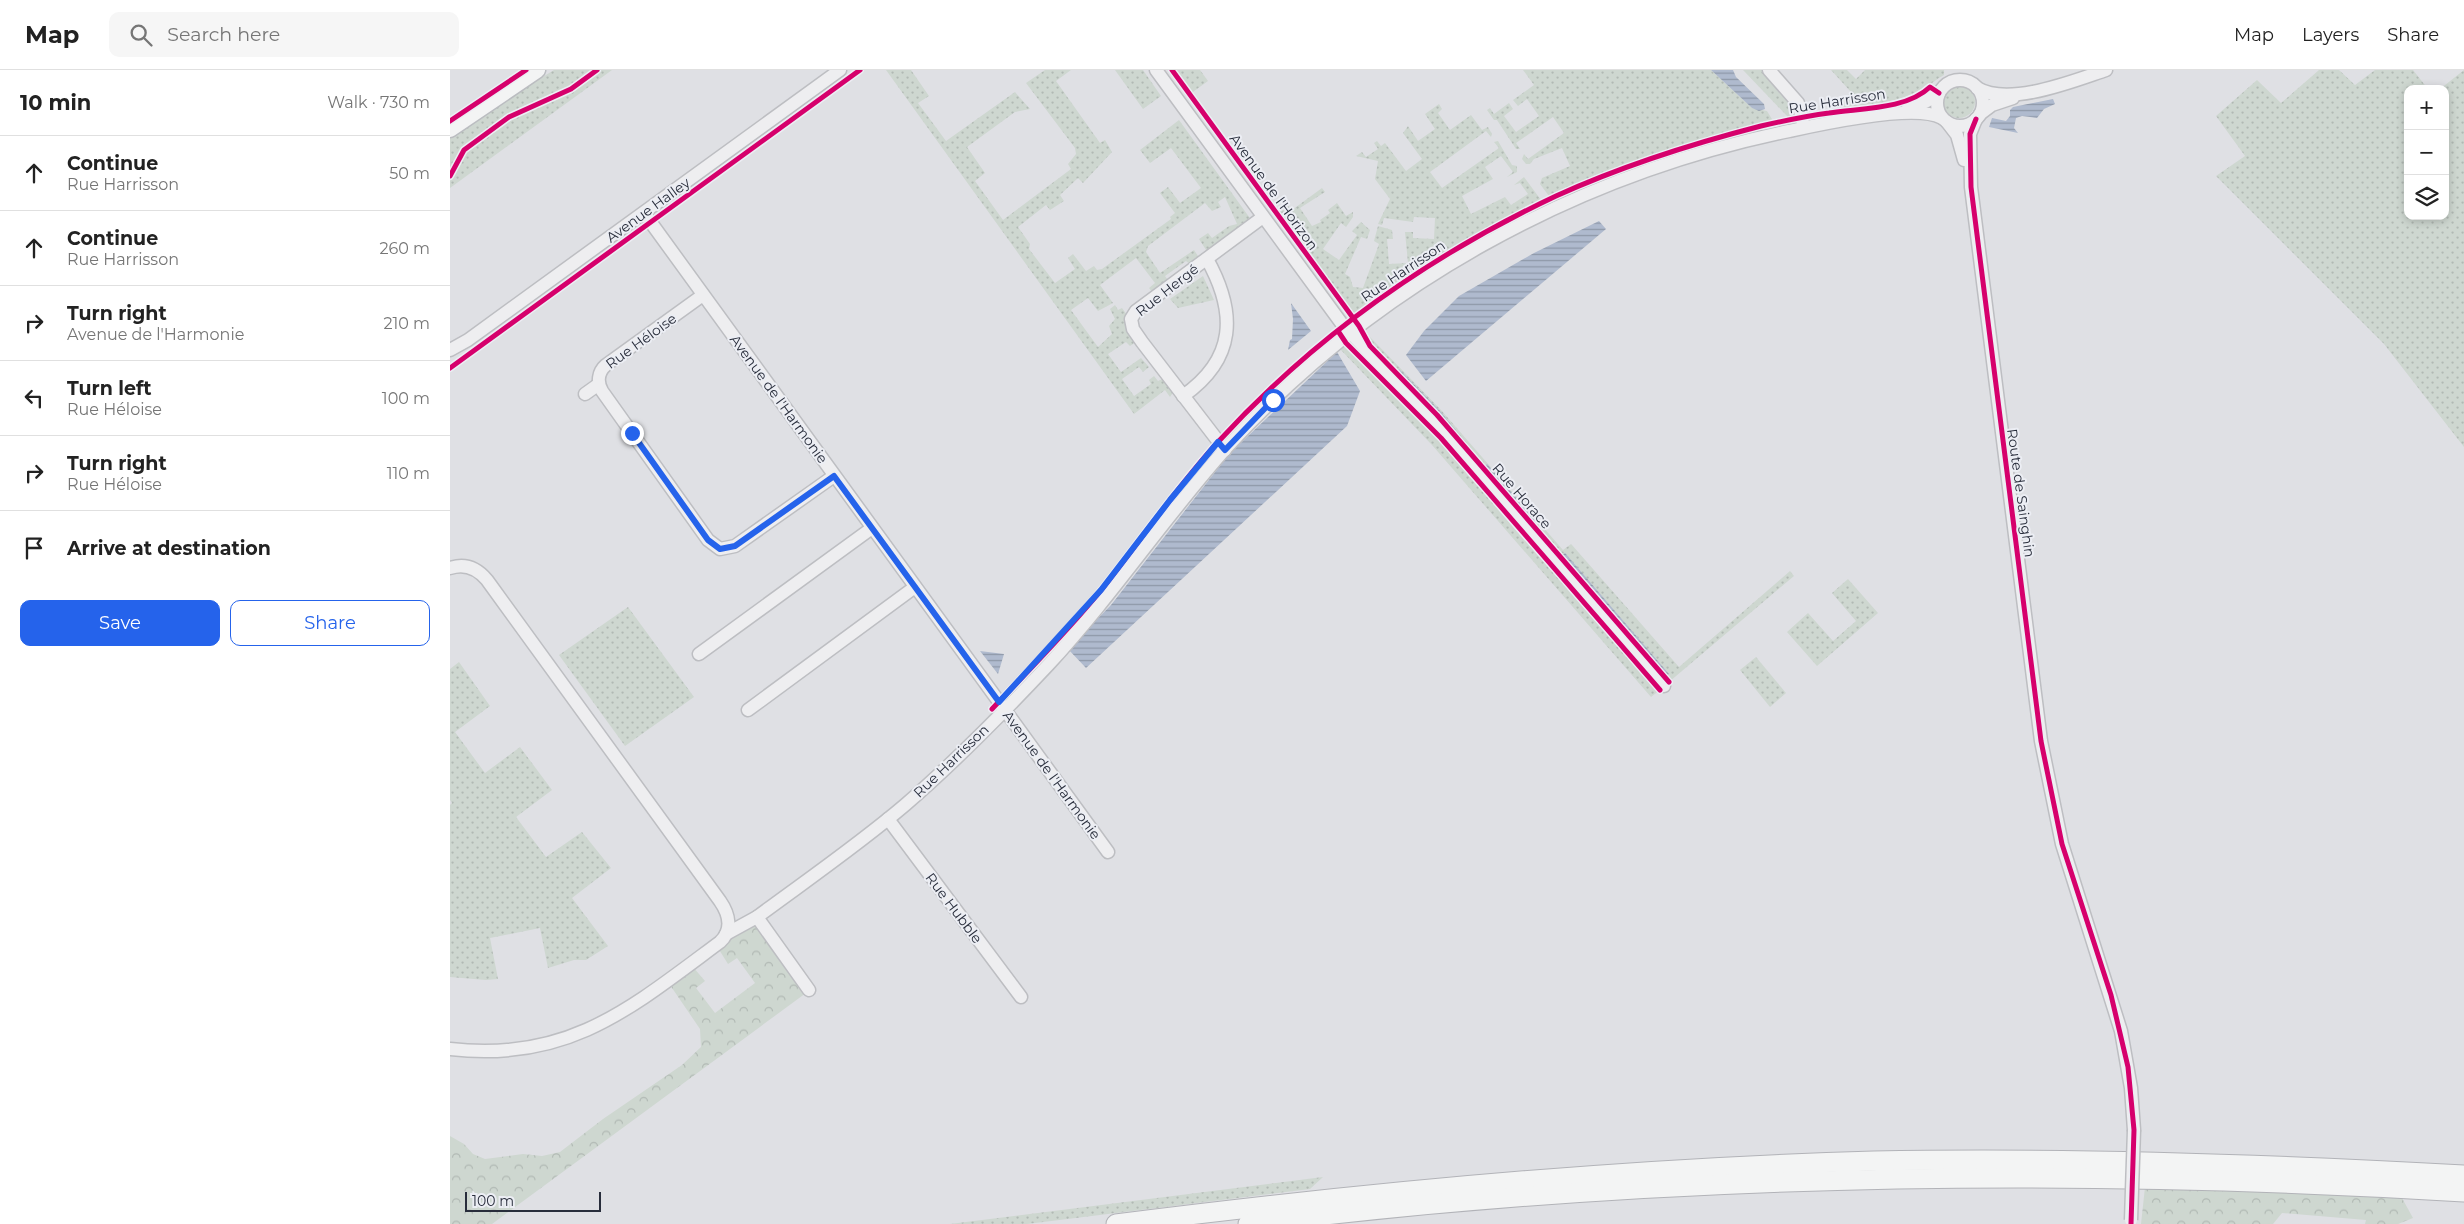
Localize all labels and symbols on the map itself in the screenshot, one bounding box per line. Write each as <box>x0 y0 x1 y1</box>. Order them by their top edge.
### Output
street label: Rue Harrisson <box>1787 84 1887 118</box>
street label: Avenue de l'Horizon <box>1226 130 1322 254</box>
street label: Avenue Halley <box>602 173 694 247</box>
street label: Rue Harrisson <box>1357 236 1449 306</box>
street label: Rue Hergé <box>1132 260 1202 320</box>
street label: Rue Héloise <box>602 309 680 373</box>
street label: Avenue de l'Harmonie <box>726 331 832 467</box>
route start <box>1262 389 1285 412</box>
route end <box>621 422 644 445</box>
street label: Route de Sainghin <box>2003 427 2039 559</box>
street label: Rue Horace <box>1489 459 1555 533</box>
street label: Avenue de l'Harmonie <box>999 707 1105 843</box>
street label: Rue Harrisson <box>910 720 992 802</box>
street label: Rue Hubble <box>922 869 986 947</box>
scale bar <box>465 1189 601 1212</box>

